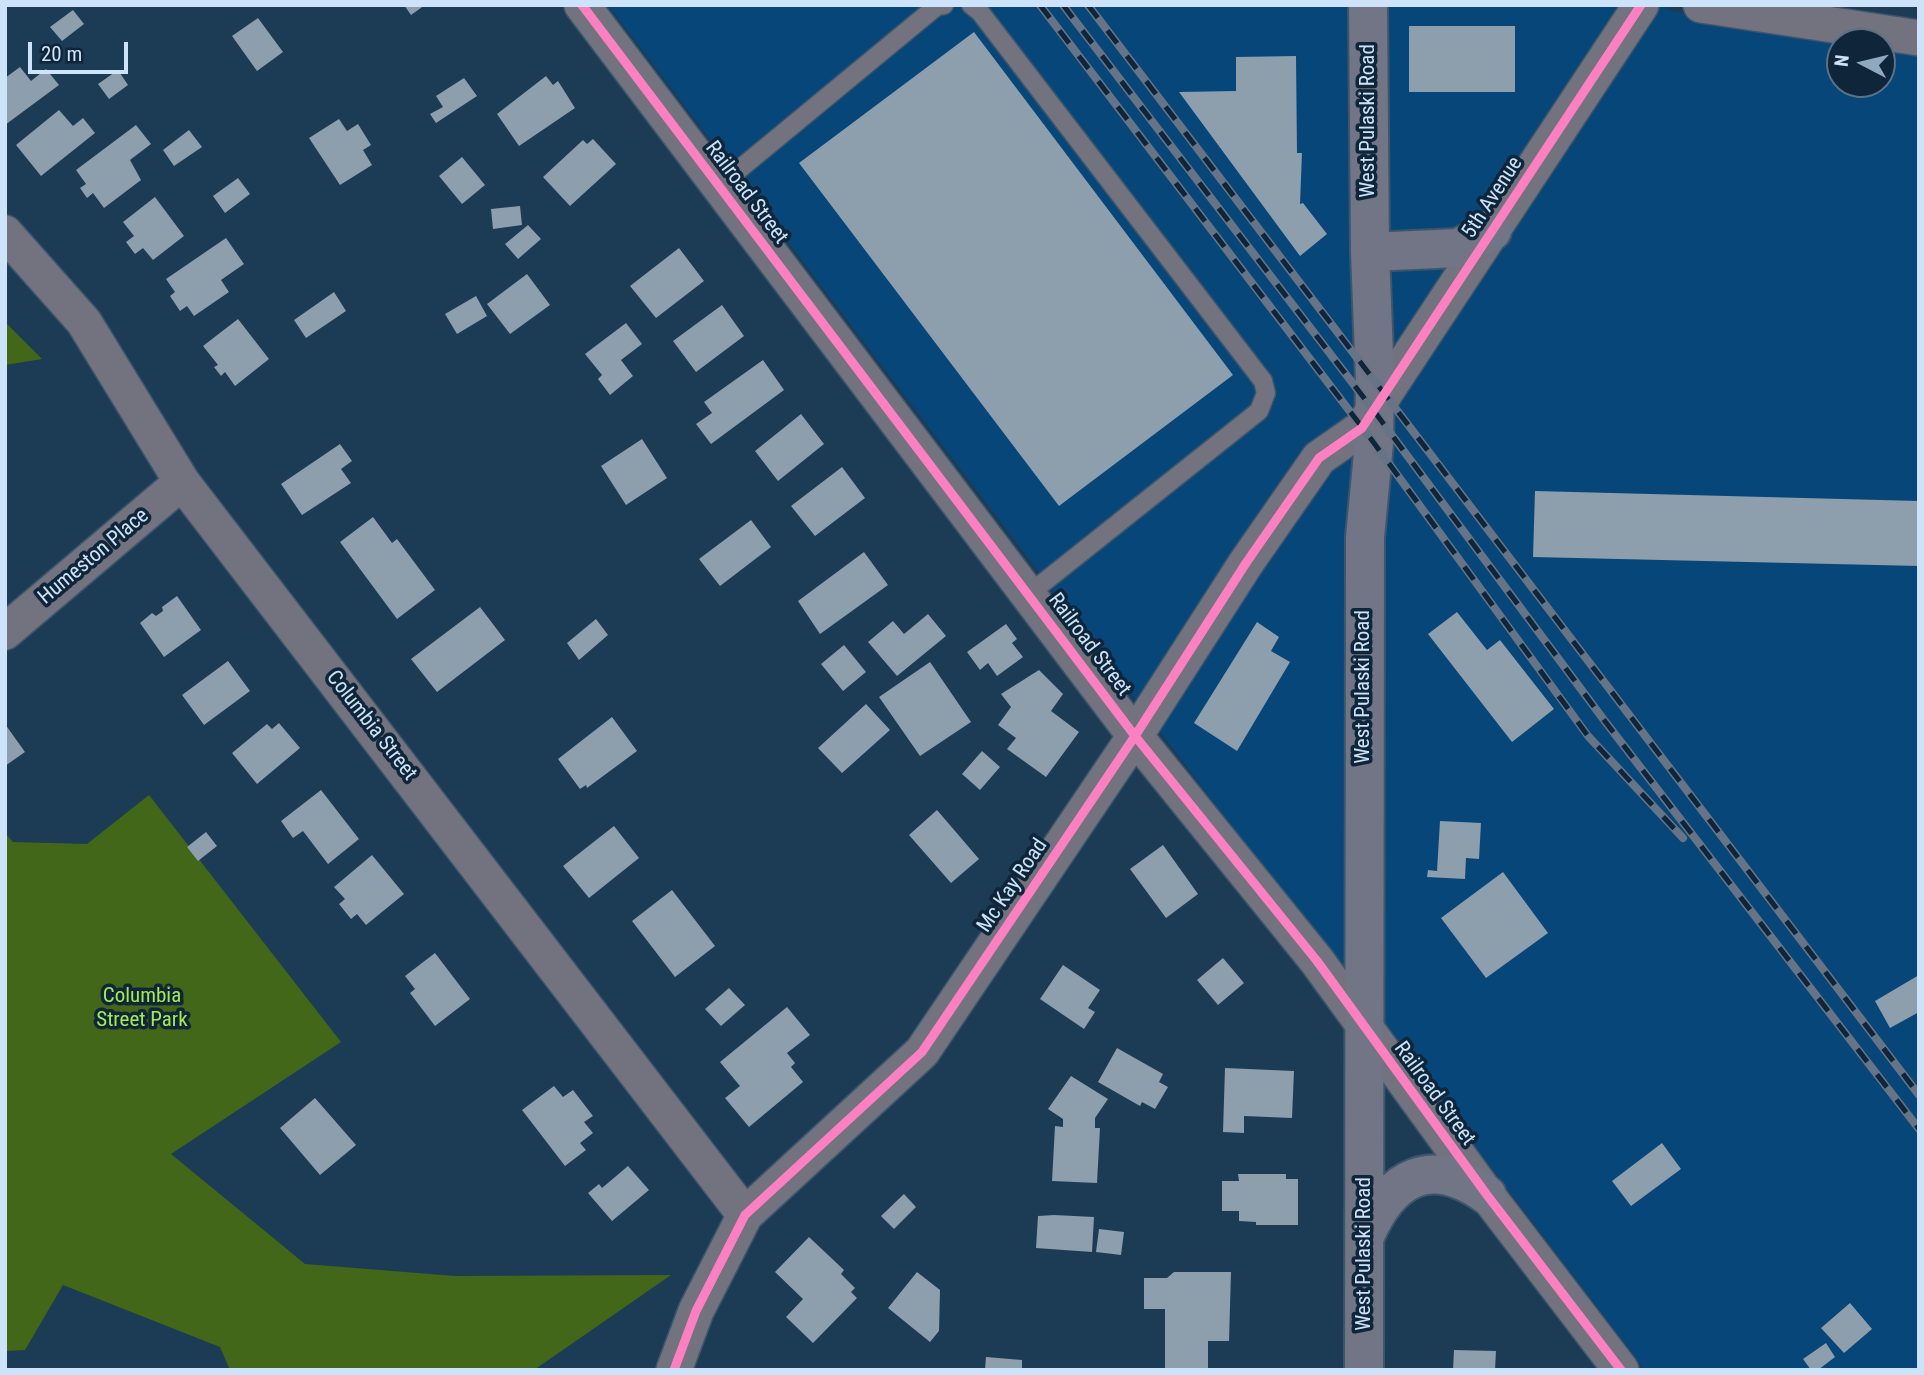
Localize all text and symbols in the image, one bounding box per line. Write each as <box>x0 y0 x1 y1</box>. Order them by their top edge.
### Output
scale bar <box>32 28 131 72</box>
north arrow <box>1826 28 1896 98</box>
text: 20 m <box>41 42 82 66</box>
street label: West Pulaski Road <box>1356 44 1382 198</box>
text: N <box>1830 53 1854 68</box>
street label: Railroad Street <box>699 137 793 249</box>
street label: 5th Avenue <box>1457 153 1529 243</box>
street label: Humeston Place <box>34 504 154 610</box>
street label: Railroad Street <box>1042 589 1136 701</box>
street label: West Pulaski Road <box>1351 610 1377 764</box>
street label: Columbia Street <box>320 666 422 786</box>
street label: Mc Kay Road <box>973 834 1053 938</box>
park label: Columbia Street Park <box>96 984 188 1034</box>
street label: Railroad Street <box>1388 1037 1480 1151</box>
street label: West Pulaski Road <box>1352 1177 1378 1331</box>

